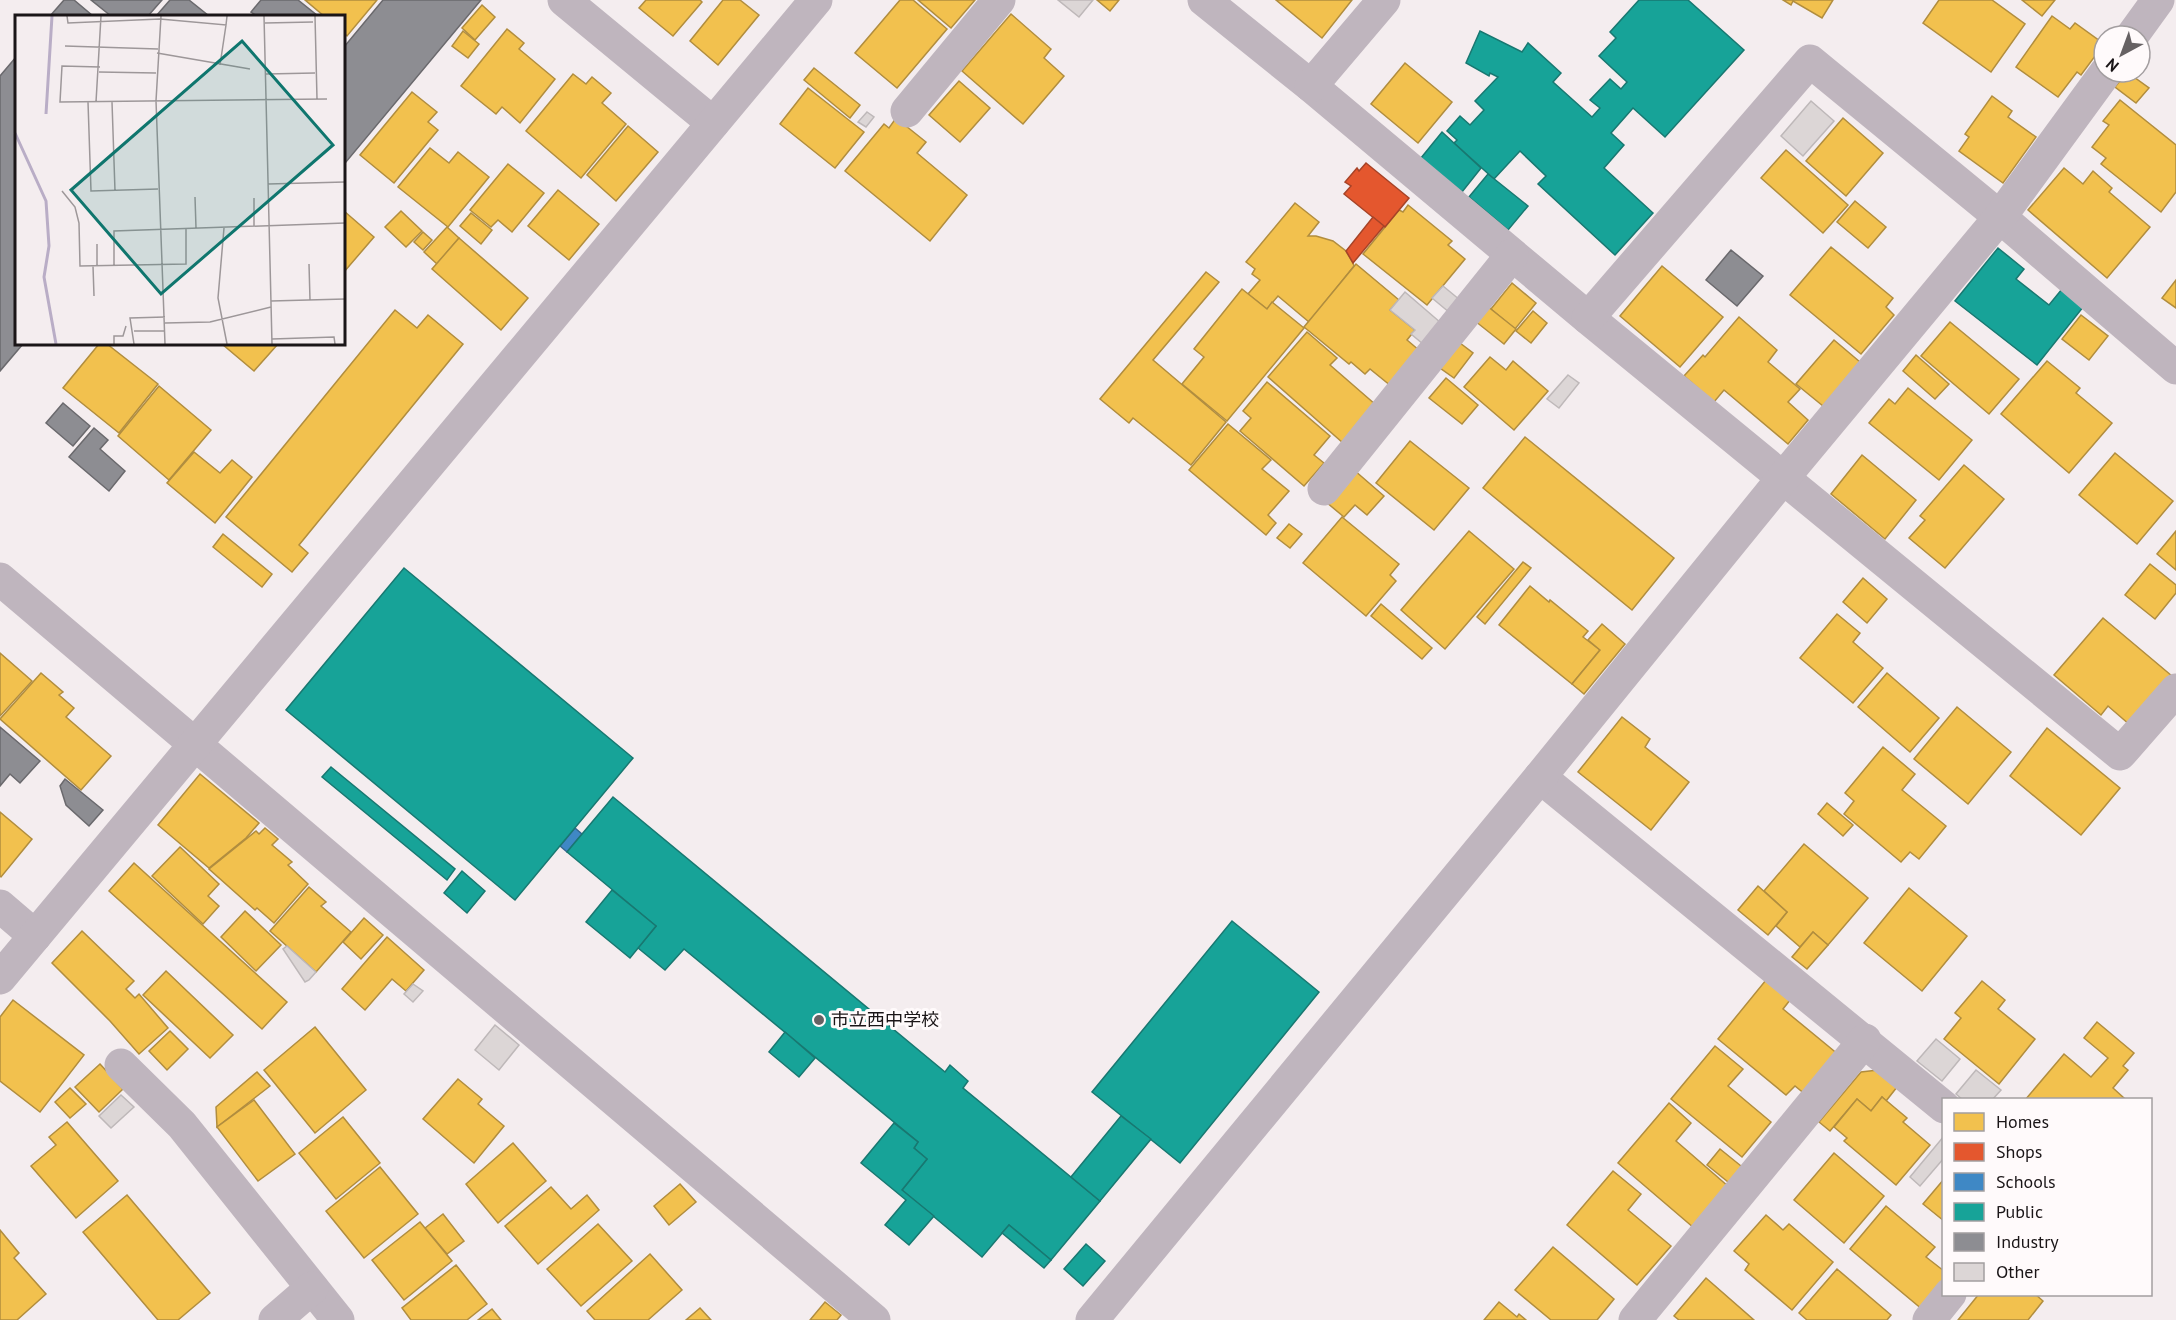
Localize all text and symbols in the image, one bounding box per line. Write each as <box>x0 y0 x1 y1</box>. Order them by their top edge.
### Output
inset map <box>15 15 345 345</box>
north arrow <box>2092 24 2152 84</box>
text: N <box>2102 54 2123 76</box>
place label: 市立西中学校 <box>831 1008 939 1031</box>
marker: 市立西中学校 <box>812 1013 826 1027</box>
legend <box>1942 1098 2152 1296</box>
text: Homes <box>1996 1110 2049 1133</box>
text: Shops <box>1996 1140 2042 1163</box>
text: Schools <box>1996 1170 2056 1193</box>
text: Public <box>1996 1200 2043 1223</box>
text: Industry <box>1996 1230 2059 1253</box>
text: Other <box>1996 1260 2040 1283</box>

